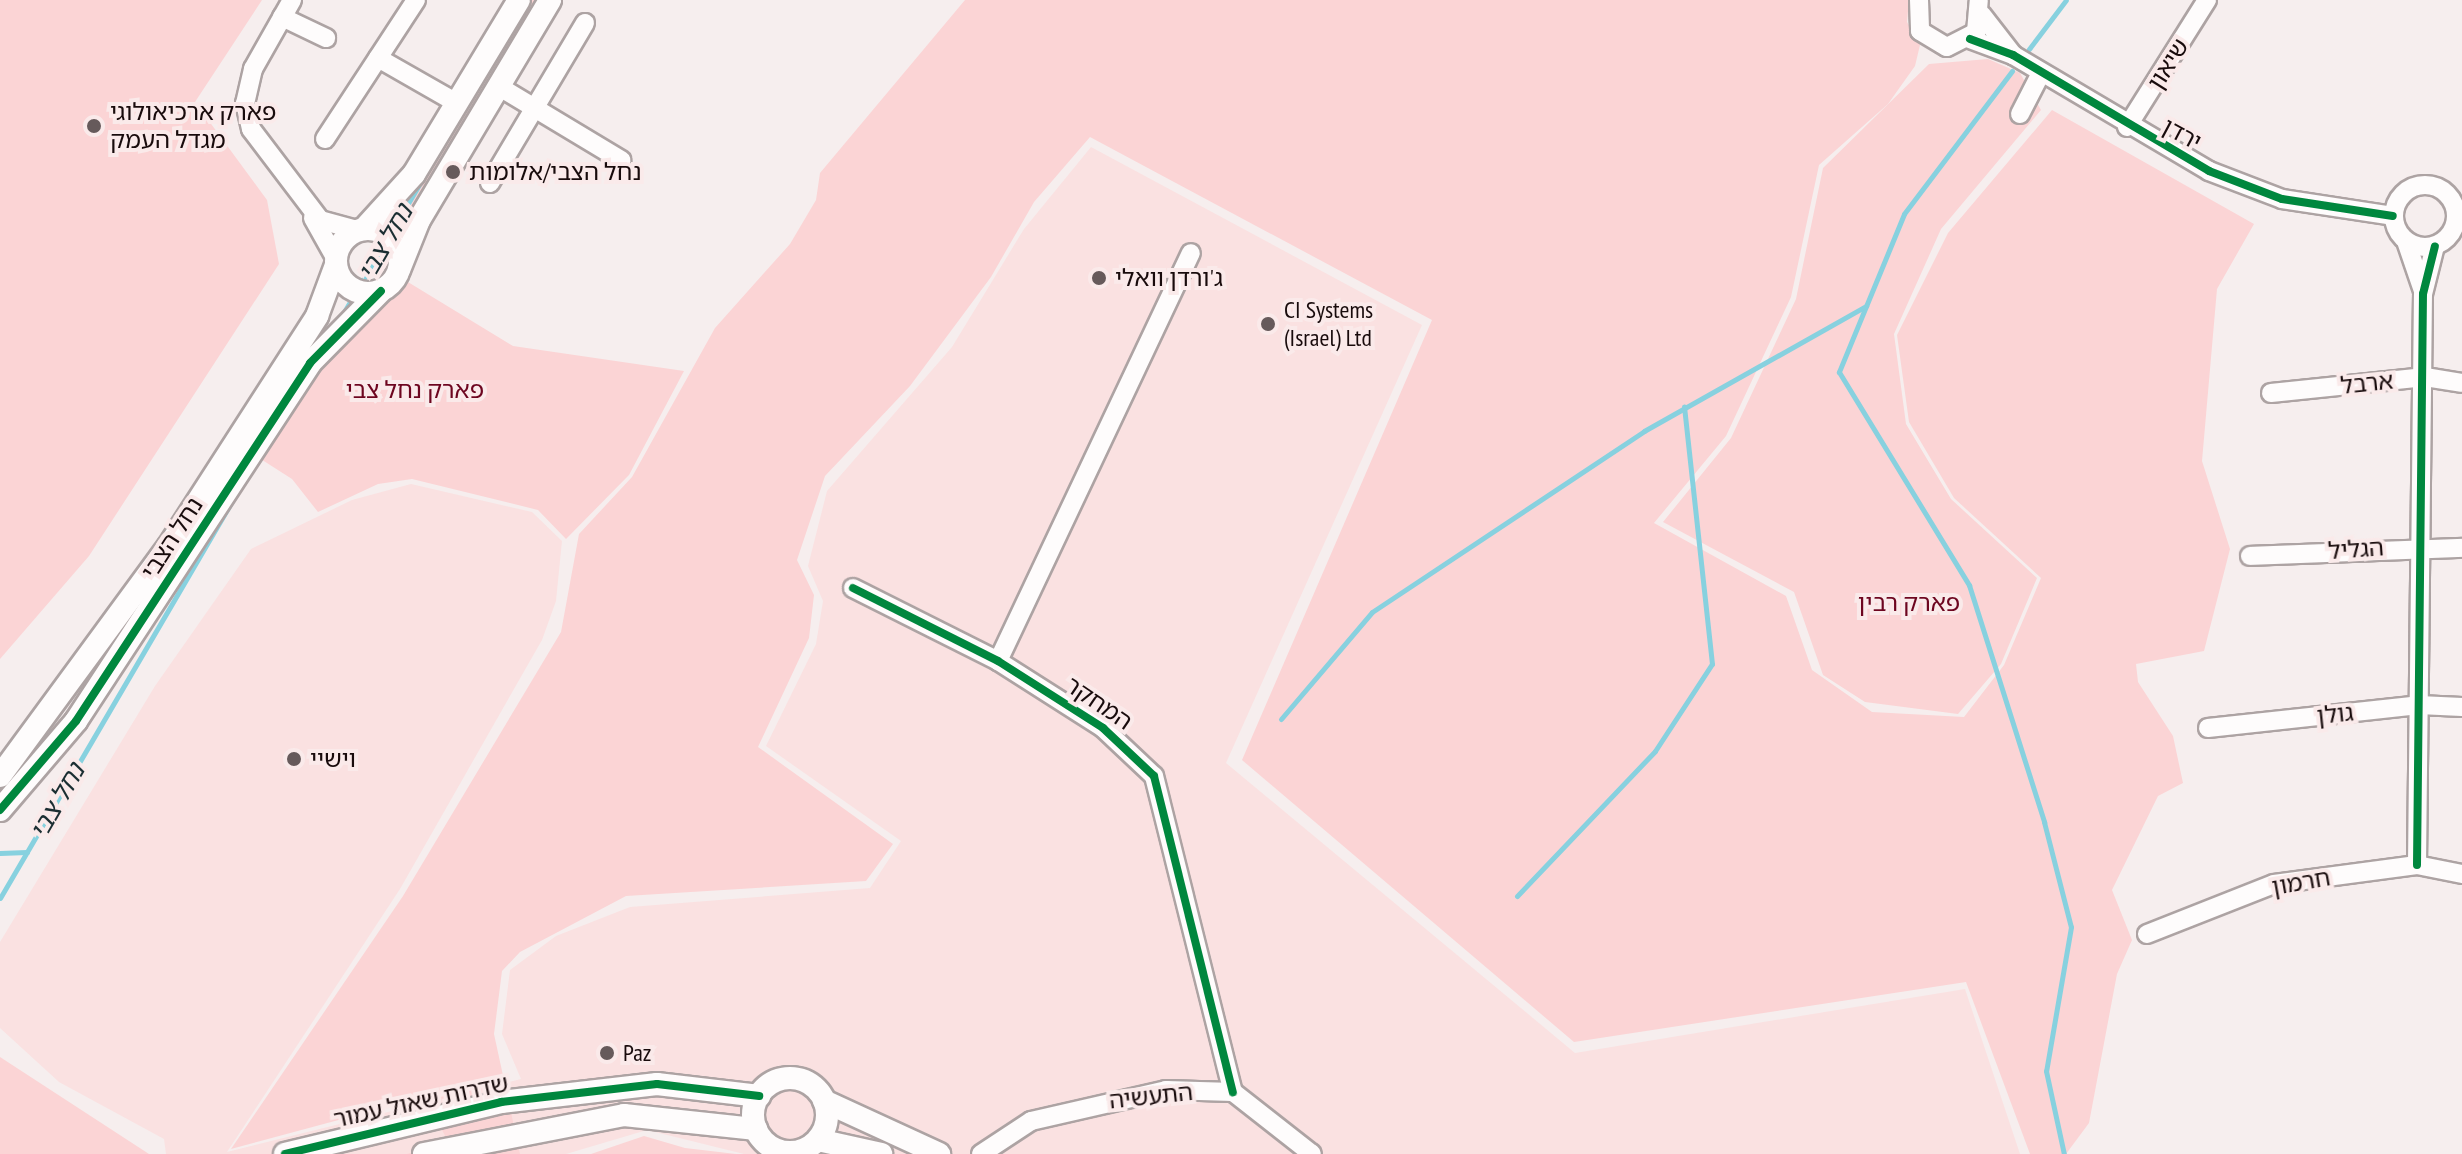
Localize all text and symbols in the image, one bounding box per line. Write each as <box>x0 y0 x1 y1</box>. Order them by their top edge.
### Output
street label: שיאון <box>2141 33 2195 95</box>
place label: פארק ארכיאולוגי מגדל העמק <box>110 98 276 154</box>
street label: ירדן <box>2158 112 2206 156</box>
marker: פארק ארכיאולוגי מגדל העמק <box>85 117 103 135</box>
place label: נחל הצבי/אלומות <box>469 158 642 186</box>
marker: נחל הצבי/אלומות <box>444 163 462 181</box>
water label: נחל צבי <box>351 198 419 286</box>
place label: ג'ורדן וואלי <box>1115 264 1223 292</box>
marker: ג'ורדן וואלי <box>1090 269 1108 287</box>
place label: CI Systems (Israel) Ltd <box>1284 296 1373 352</box>
marker: CI Systems (Israel) Ltd <box>1259 315 1277 333</box>
street label: ארבל <box>2339 366 2395 400</box>
park label: פארק נחל צבי <box>346 376 484 404</box>
street label: נחל הצבי <box>135 492 209 584</box>
street label: הגליל <box>2327 533 2385 565</box>
park label: פארק רבין <box>1858 589 1960 617</box>
street label: המחקר <box>1060 670 1138 736</box>
street label: גולן <box>2315 698 2355 730</box>
place label: וישיי <box>310 745 356 773</box>
marker: וישיי <box>285 750 303 768</box>
water label: נחל צבי <box>23 757 91 845</box>
street label: חרמון <box>2269 863 2333 901</box>
place label: Paz <box>623 1039 651 1067</box>
marker: Paz <box>598 1044 616 1062</box>
street label: שדרות שאול עמור <box>331 1068 511 1134</box>
street label: התעשיה <box>1108 1077 1194 1115</box>

